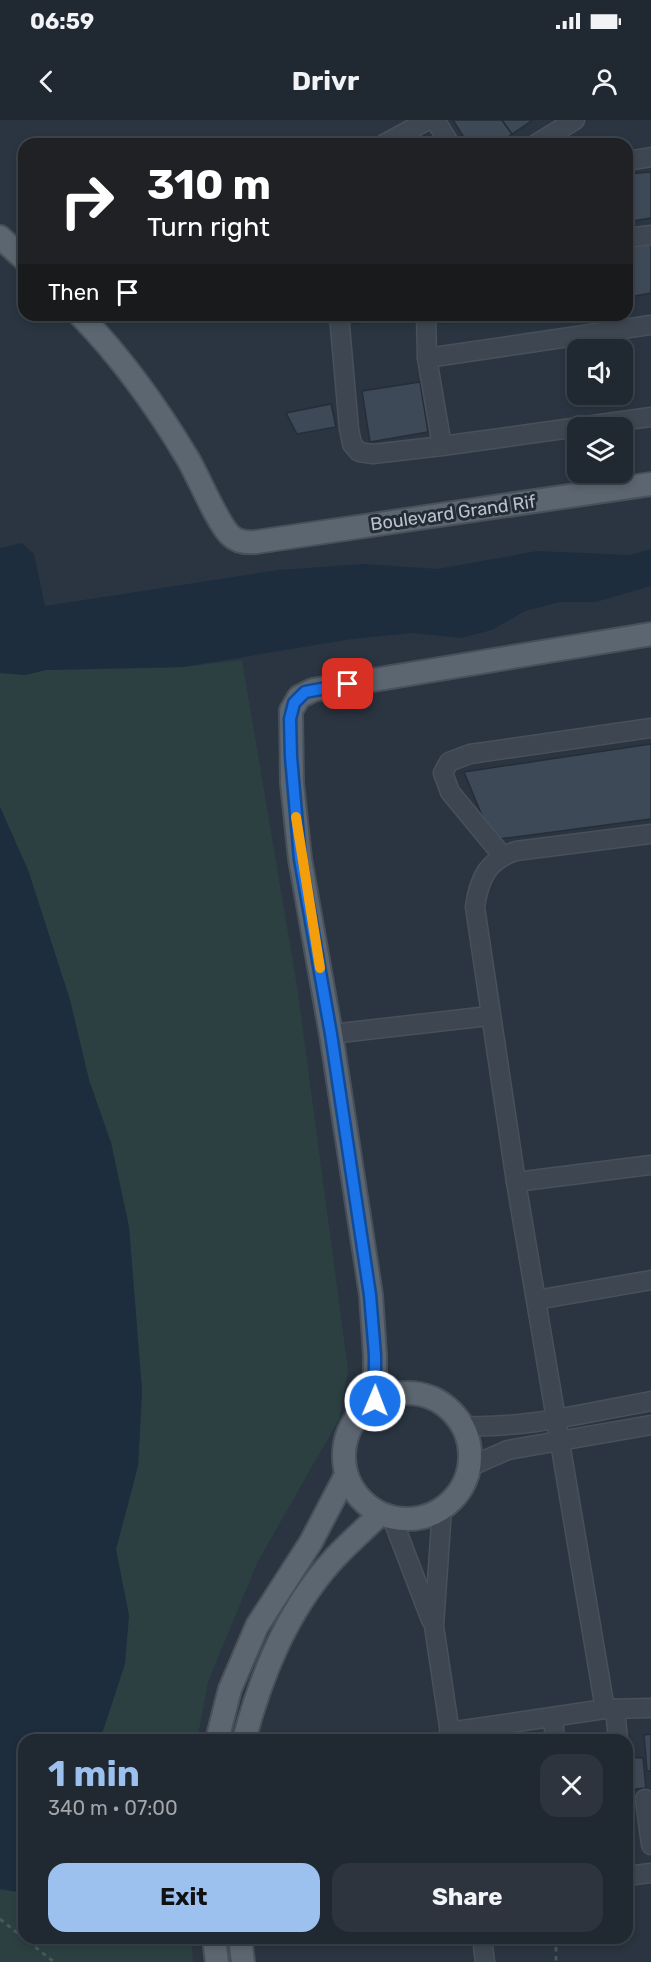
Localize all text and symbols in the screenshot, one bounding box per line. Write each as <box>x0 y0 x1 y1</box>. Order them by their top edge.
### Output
text: 06:59 <box>30 8 94 35</box>
icon: back <box>30 65 63 98</box>
text: Drivr <box>292 65 359 97</box>
icon: person <box>588 65 621 98</box>
text: 310 m <box>147 160 271 210</box>
icon: right <box>48 162 126 240</box>
text: Turn right <box>147 211 270 243</box>
icon: arrive <box>111 276 144 309</box>
text: Then <box>48 279 99 306</box>
map controls <box>567 339 633 483</box>
button: sound <box>567 339 633 405</box>
button: layers <box>567 417 633 483</box>
street label: Boulevard Grand Rif <box>369 491 537 535</box>
pin <box>322 658 373 709</box>
icon: arrive <box>331 667 364 700</box>
position arrow <box>343 1369 407 1433</box>
text: 1 min <box>48 1752 140 1795</box>
button: close <box>540 1754 603 1817</box>
text: 340 m · 07:00 <box>48 1796 178 1820</box>
button: Exit <box>48 1863 320 1932</box>
button: Share <box>332 1863 603 1932</box>

